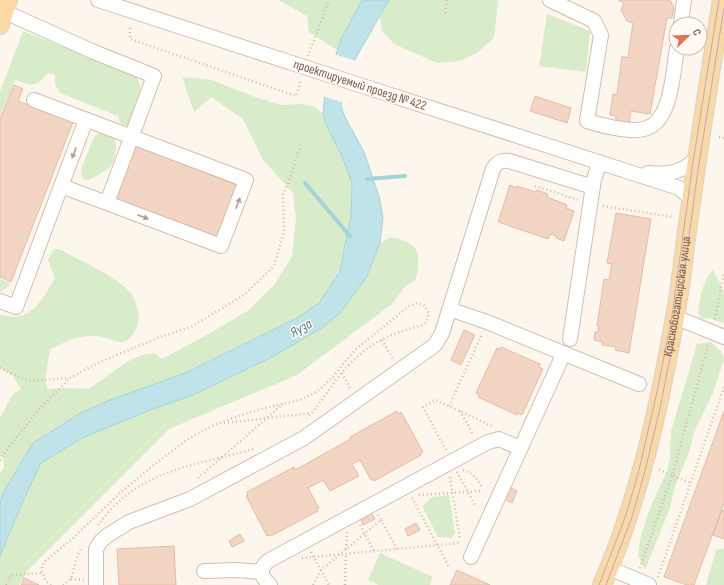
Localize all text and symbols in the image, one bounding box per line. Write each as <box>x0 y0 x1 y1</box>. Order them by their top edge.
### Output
north arrow <box>668 16 708 56</box>
text: С <box>690 27 704 38</box>
street label: проектируемый проезд № 422 <box>292 56 428 114</box>
one-way arrow <box>70 147 76 159</box>
one-way arrow <box>235 196 241 208</box>
one-way arrow <box>138 214 150 220</box>
street label: Краснобогатырская улица <box>660 235 694 358</box>
water label: Яуза <box>286 315 315 341</box>

